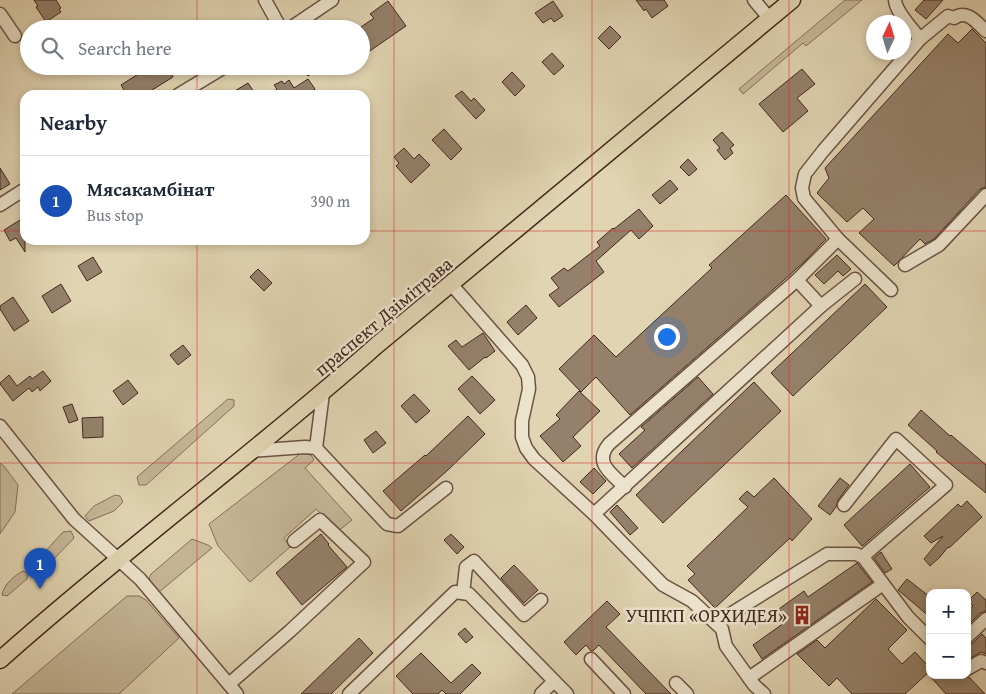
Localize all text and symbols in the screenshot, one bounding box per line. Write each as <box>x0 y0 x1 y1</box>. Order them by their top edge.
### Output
north arrow <box>866 15 911 60</box>
search box <box>20 20 370 75</box>
icon: search <box>38 34 66 62</box>
text: Search here <box>78 34 172 62</box>
text: Nearby <box>40 107 107 138</box>
text: Мясакамбінат <box>87 175 214 203</box>
text: 1 <box>52 189 60 213</box>
text: 390 m <box>310 189 350 213</box>
text: Bus stop <box>87 203 143 227</box>
street label: праспект Дзімітрава <box>308 250 458 382</box>
your location <box>654 324 680 350</box>
pin: 1 <box>24 548 56 589</box>
map controls <box>926 589 971 679</box>
button: + <box>926 589 971 634</box>
place label: УЧПКП «ОРХИДЕЯ» <box>625 601 787 629</box>
building icon: УЧПКП «ОРХИДЕЯ» <box>791 604 813 626</box>
button: − <box>926 634 971 679</box>

